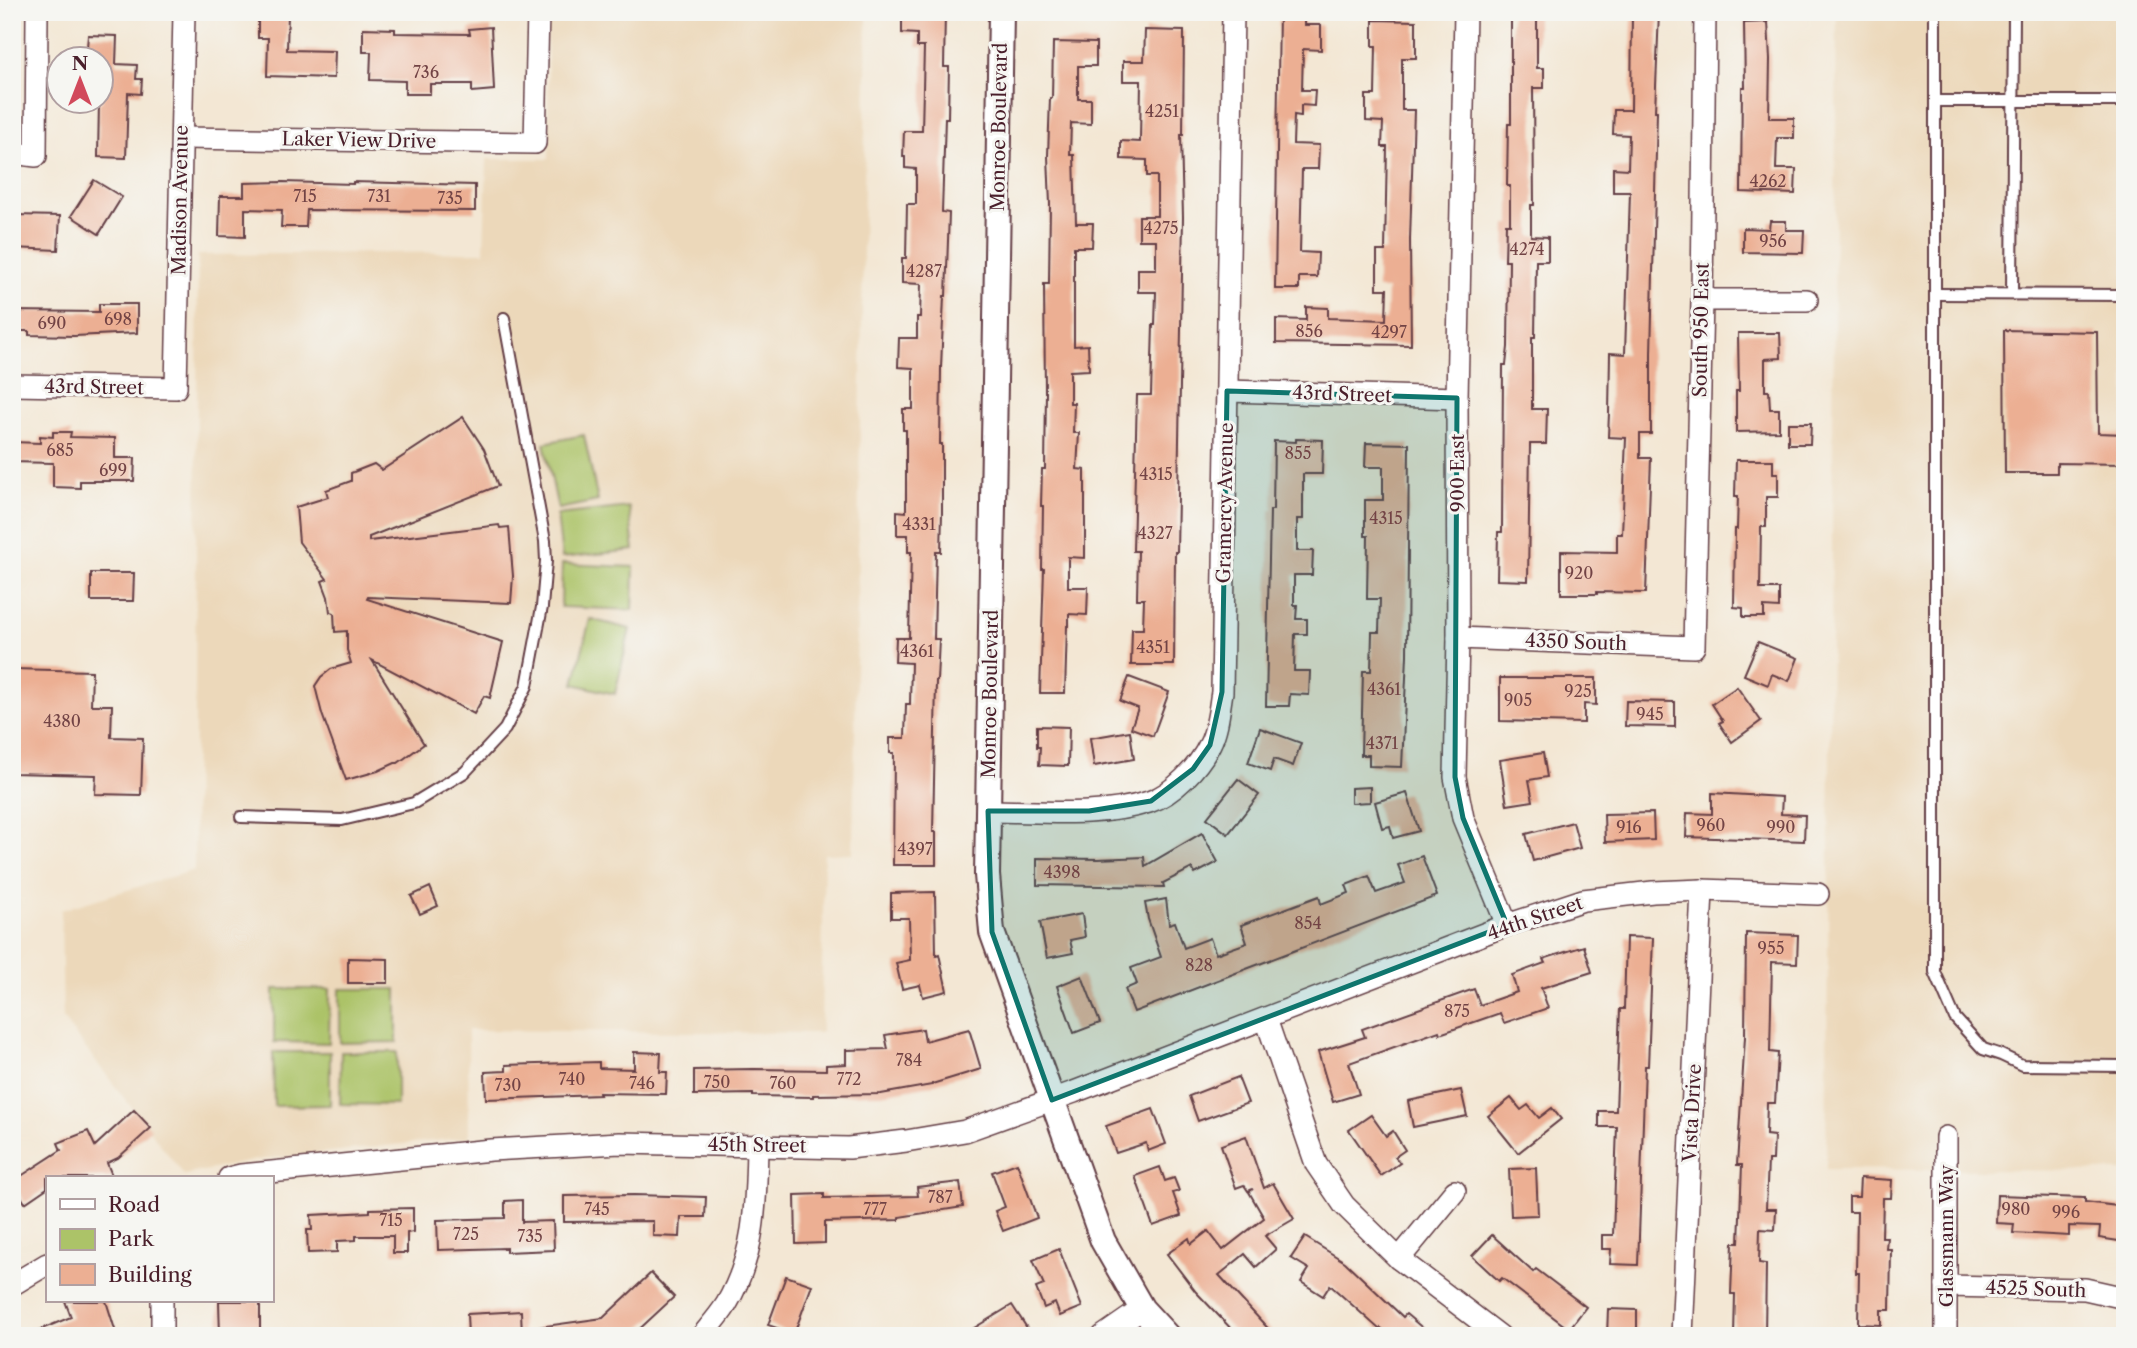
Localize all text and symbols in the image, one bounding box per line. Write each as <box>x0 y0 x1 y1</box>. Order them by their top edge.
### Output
street label: Monroe Boulevard <box>986 42 1012 212</box>
north arrow <box>46 46 116 116</box>
text: N <box>72 52 88 75</box>
house number: 736 <box>413 62 439 82</box>
house number: 4251 <box>1145 101 1179 121</box>
street label: Madison Avenue <box>167 125 193 275</box>
street label: Laker View Drive <box>281 127 437 153</box>
house number: 4262 <box>1749 171 1787 191</box>
house number: 715 <box>293 186 317 206</box>
house number: 731 <box>367 186 391 206</box>
house number: 735 <box>437 188 463 208</box>
house number: 4275 <box>1143 218 1179 238</box>
house number: 956 <box>1759 231 1787 251</box>
house number: 4274 <box>1509 239 1545 259</box>
house number: 4287 <box>906 261 942 281</box>
street label: South 950 East <box>1688 262 1714 398</box>
house number: 698 <box>104 309 132 329</box>
house number: 690 <box>38 313 66 333</box>
house number: 856 <box>1295 321 1323 341</box>
house number: 4297 <box>1371 322 1407 342</box>
street label: 43rd Street <box>44 375 144 399</box>
street label: 43rd Street <box>1292 381 1392 407</box>
street label: Gramercy Avenue <box>1212 422 1238 584</box>
street label: 900 East <box>1446 434 1469 512</box>
house number: 685 <box>46 440 74 460</box>
house number: 855 <box>1285 443 1311 463</box>
house number: 699 <box>99 460 127 480</box>
house number: 4315 <box>1139 464 1173 484</box>
house number: 4315 <box>1369 508 1403 528</box>
house number: 4331 <box>902 514 936 534</box>
house number: 4327 <box>1137 523 1173 543</box>
house number: 920 <box>1565 563 1593 583</box>
street label: Monroe Boulevard <box>977 609 1003 779</box>
street label: 4350 South <box>1525 629 1628 655</box>
house number: 4351 <box>1136 637 1170 657</box>
house number: 4361 <box>900 641 934 661</box>
house number: 4361 <box>1367 679 1401 699</box>
house number: 925 <box>1564 681 1592 701</box>
house number: 905 <box>1504 690 1532 710</box>
house number: 945 <box>1636 704 1664 724</box>
house number: 4380 <box>43 711 81 731</box>
house number: 4371 <box>1366 733 1399 753</box>
house number: 960 <box>1697 815 1725 835</box>
house number: 916 <box>1616 817 1642 837</box>
house number: 990 <box>1767 817 1795 837</box>
house number: 4397 <box>897 839 933 859</box>
house number: 4398 <box>1044 862 1080 882</box>
street label: 44th Street <box>1484 891 1586 945</box>
house number: 854 <box>1294 913 1322 933</box>
house number: 955 <box>1758 938 1784 958</box>
house number: 828 <box>1185 955 1213 975</box>
house number: 875 <box>1444 1001 1470 1021</box>
house number: 784 <box>896 1050 922 1070</box>
street label: Vista Drive <box>1678 1063 1706 1164</box>
house number: 740 <box>559 1069 585 1089</box>
house number: 772 <box>837 1069 861 1089</box>
house number: 750 <box>704 1072 730 1092</box>
house number: 746 <box>629 1073 655 1093</box>
house number: 760 <box>769 1073 797 1093</box>
house number: 730 <box>495 1075 521 1095</box>
street label: 45th Street <box>707 1133 807 1157</box>
street label: Glassmann Way <box>1935 1164 1958 1307</box>
legend <box>46 1176 273 1302</box>
house number: 787 <box>927 1187 953 1207</box>
text: Road <box>108 1192 160 1217</box>
house number: 745 <box>584 1199 610 1219</box>
house number: 777 <box>863 1199 887 1219</box>
house number: 980 <box>2002 1199 2031 1219</box>
house number: 996 <box>2052 1202 2080 1222</box>
house number: 715 <box>379 1210 403 1230</box>
house number: 725 <box>453 1224 479 1244</box>
text: Park <box>108 1226 154 1251</box>
house number: 735 <box>517 1226 543 1246</box>
text: Building <box>108 1262 193 1287</box>
street label: 4525 South <box>1985 1276 2087 1302</box>

